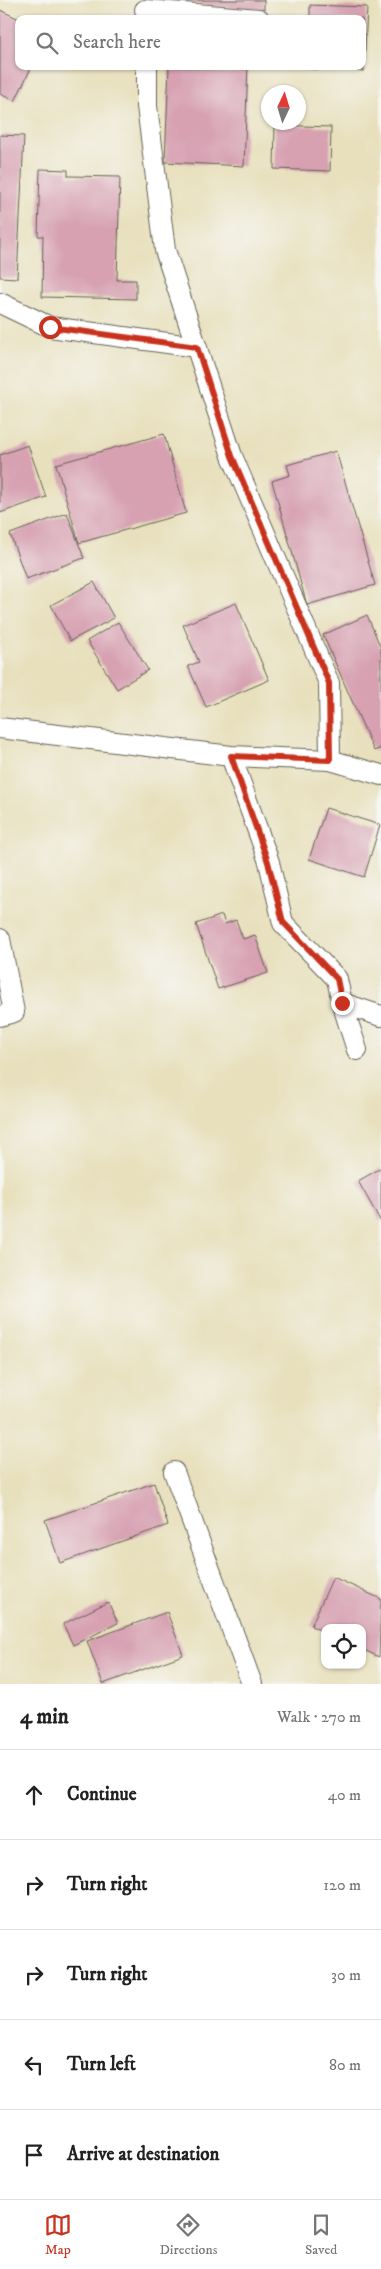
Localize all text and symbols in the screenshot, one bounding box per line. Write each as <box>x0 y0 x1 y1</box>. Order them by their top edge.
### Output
search box <box>15 15 366 70</box>
icon: search <box>33 29 61 57</box>
text: Search here <box>73 31 161 54</box>
north arrow <box>261 85 306 130</box>
route start <box>39 316 62 339</box>
route end <box>331 992 354 1015</box>
map controls <box>321 1624 366 1669</box>
button: locate <box>321 1624 366 1669</box>
text: 4 min <box>20 1704 69 1730</box>
text: Walk · 270 m <box>277 1707 361 1727</box>
icon: ahead <box>20 1781 48 1809</box>
text: Continue <box>67 1783 137 1806</box>
text: 40 m <box>328 1785 361 1805</box>
icon: right <box>20 1871 48 1899</box>
text: Turn right <box>67 1873 147 1896</box>
text: 120 m <box>323 1875 361 1895</box>
icon: right <box>20 1961 48 1989</box>
text: Turn right <box>67 1963 147 1986</box>
text: 30 m <box>331 1965 361 1985</box>
icon: left <box>20 2051 48 2079</box>
text: Turn left <box>67 2053 136 2076</box>
text: 80 m <box>329 2055 361 2075</box>
icon: arrive <box>20 2141 48 2169</box>
text: Arrive at destination <box>67 2143 219 2166</box>
tab: Map <box>44 2211 72 2259</box>
tab: Directions <box>159 2211 217 2259</box>
tab: Saved <box>305 2211 337 2259</box>

